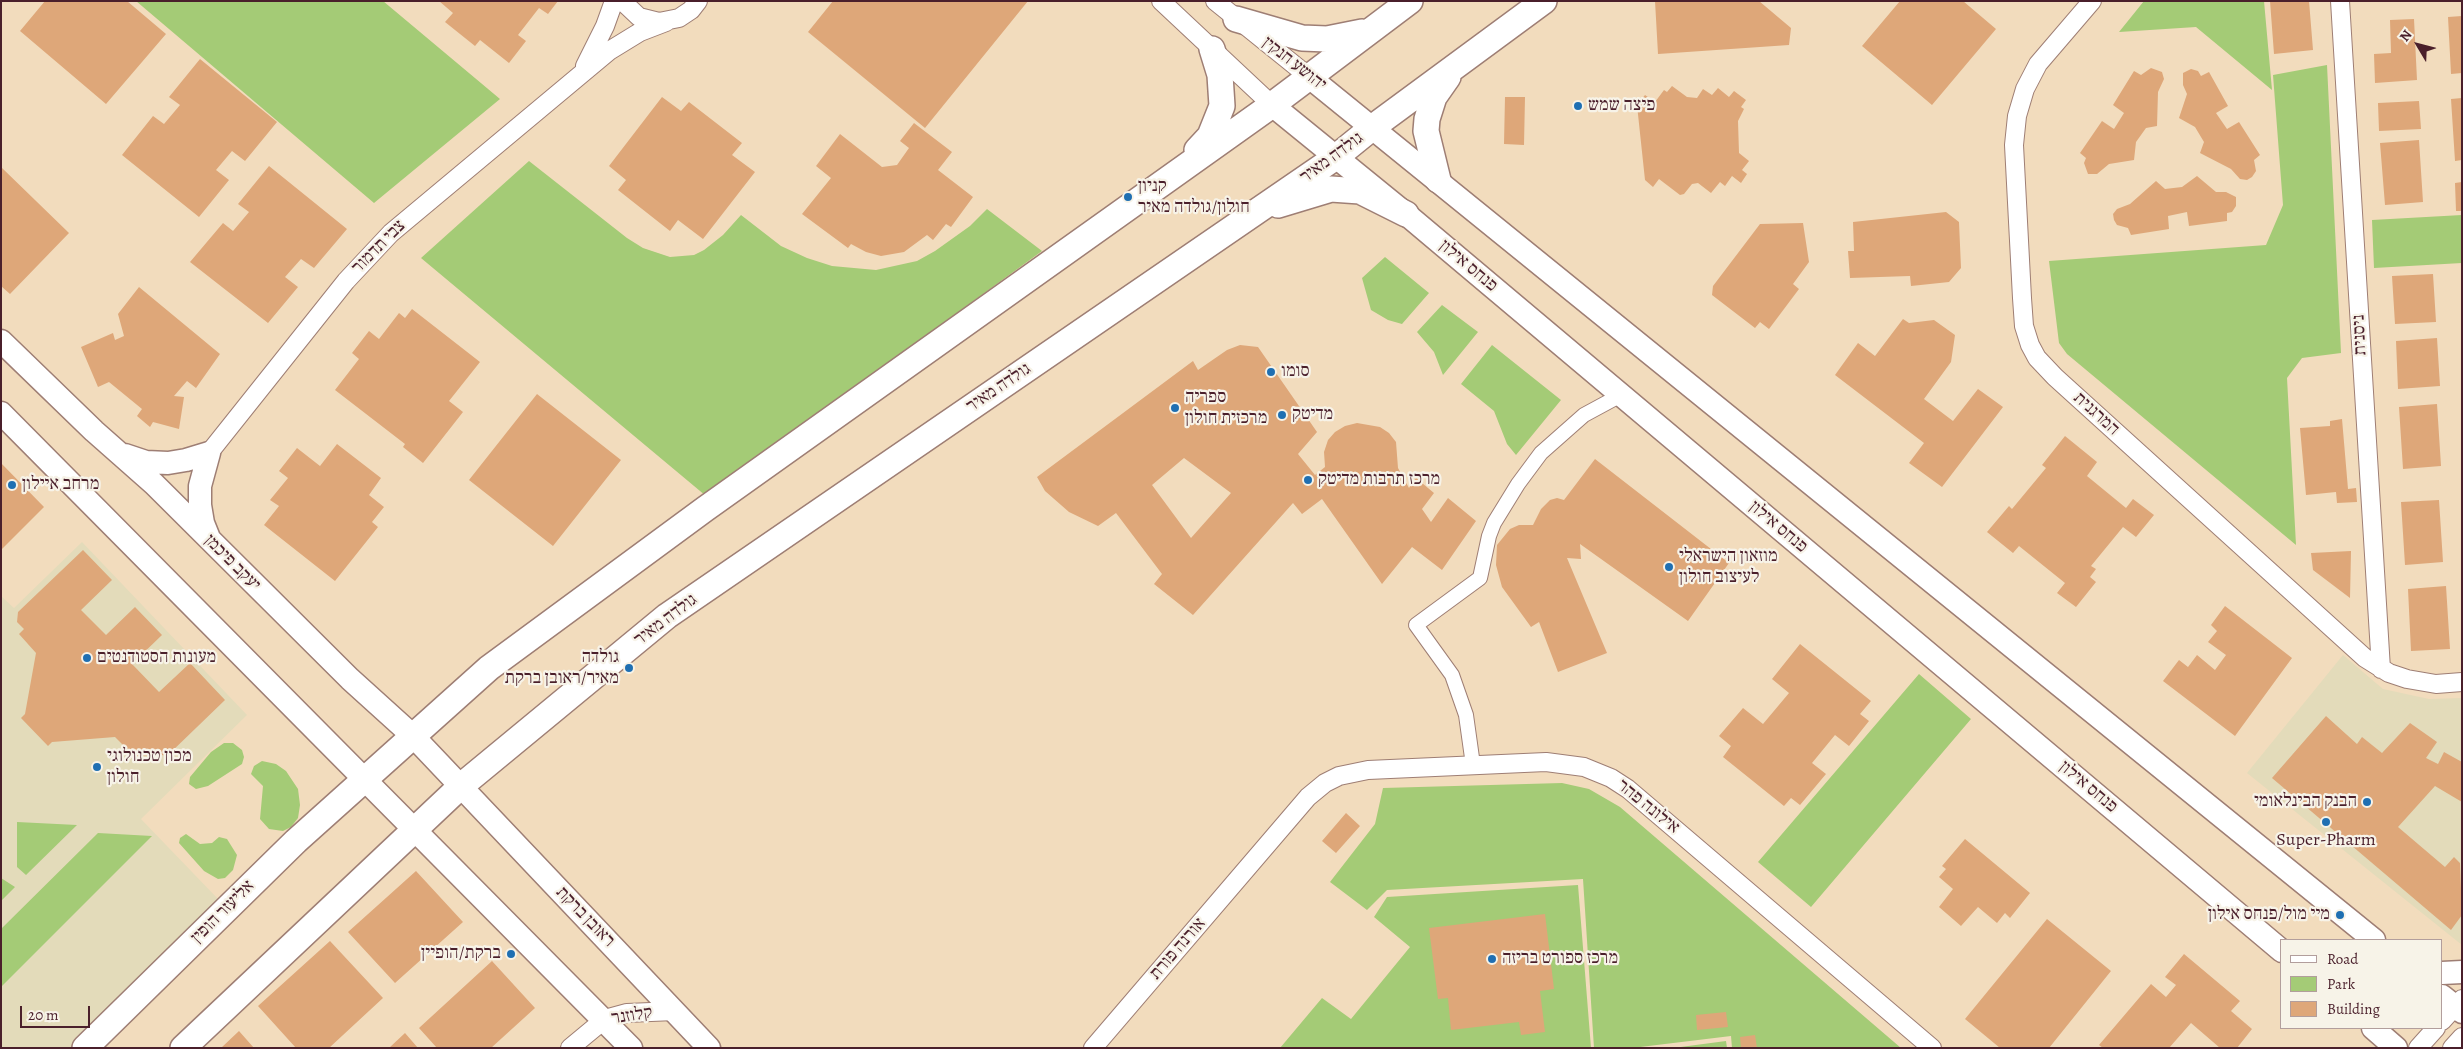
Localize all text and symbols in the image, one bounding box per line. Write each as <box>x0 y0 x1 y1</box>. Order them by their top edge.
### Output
north arrow <box>2393 20 2443 70</box>
text: N <box>2395 26 2416 45</box>
street label: יהושע חנקין <box>1257 32 1331 96</box>
place label: פיצה שמש <box>1588 95 1655 117</box>
marker: פיצה שמש <box>1572 100 1584 112</box>
street label: גולדה מאיר <box>1296 128 1368 188</box>
place label: קניון חולון/גולדה מאיר <box>1138 176 1250 218</box>
marker: קניון חולון/גולדה מאיר <box>1122 191 1134 203</box>
street label: צבי תדמור <box>348 216 410 278</box>
street label: פנחס אילון <box>1434 235 1502 297</box>
street label: ניסנית <box>2348 314 2372 356</box>
street label: גולדה מאיר <box>963 359 1035 417</box>
place label: סומו <box>1281 361 1310 383</box>
marker: סומו <box>1265 366 1277 378</box>
place label: ספריה מרכזית חולון <box>1185 387 1267 429</box>
street label: המרגנית <box>2069 388 2123 440</box>
marker: ספריה מרכזית חולון <box>1169 402 1181 414</box>
place label: מדיטק <box>1292 404 1333 426</box>
marker: מדיטק <box>1276 409 1288 421</box>
place label: מרכז תרבות מדיטק <box>1318 469 1440 491</box>
place label: מרחב איילון <box>22 474 99 496</box>
marker: מרכז תרבות מדיטק <box>1302 474 1314 486</box>
marker: מרחב איילון <box>6 479 18 491</box>
street label: פנחס אילון <box>1744 496 1812 558</box>
street label: יעקב פיכמן <box>199 530 265 596</box>
place label: מוזאון הישראלי לעיצוב חולון <box>1679 546 1778 588</box>
marker: מוזאון הישראלי לעיצוב חולון <box>1663 561 1675 573</box>
street label: גולדה מאיר <box>630 589 702 651</box>
place label: מעונות הסטודנטים <box>97 647 216 669</box>
place label: גולדה מאיר/ראובן ברקת <box>505 647 619 690</box>
marker: מעונות הסטודנטים <box>81 652 93 664</box>
marker: גולדה מאיר/ראובן ברקת <box>623 662 635 674</box>
place label: מכון טכנולוגי חולון <box>107 746 192 789</box>
street label: פנחס אילון <box>2054 756 2122 818</box>
marker: מכון טכנולוגי חולון <box>91 761 103 773</box>
street label: אילונה פהר <box>1612 775 1684 839</box>
place label: הבנק הבינלאומי <box>2254 791 2357 813</box>
marker: הבנק הבינלאומי <box>2361 796 2373 808</box>
marker: Super-Pharm <box>2320 816 2332 828</box>
place label: Super-Pharm <box>2276 830 2376 852</box>
street label: אליעזר הופין <box>187 876 259 948</box>
street label: ראובן ברקת <box>551 882 619 952</box>
place label: מיי מול/פנחס אילון <box>2208 904 2330 926</box>
marker: מיי מול/פנחס אילון <box>2334 909 2346 921</box>
street label: אורנה פורת <box>1145 914 1211 984</box>
legend <box>2280 939 2443 1029</box>
place label: ברקת/הופיין <box>421 943 501 965</box>
marker: ברקת/הופיין <box>505 948 517 960</box>
place label: מרכז ספורט בריזה <box>1502 948 1618 970</box>
text: Road <box>2327 949 2358 969</box>
marker: מרכז ספורט בריזה <box>1486 953 1498 965</box>
text: Park <box>2327 974 2355 994</box>
scale bar <box>22 996 92 1028</box>
text: Building <box>2327 999 2380 1019</box>
street label: קלוזנר <box>610 1002 654 1030</box>
text: 20 m <box>28 1005 59 1025</box>

